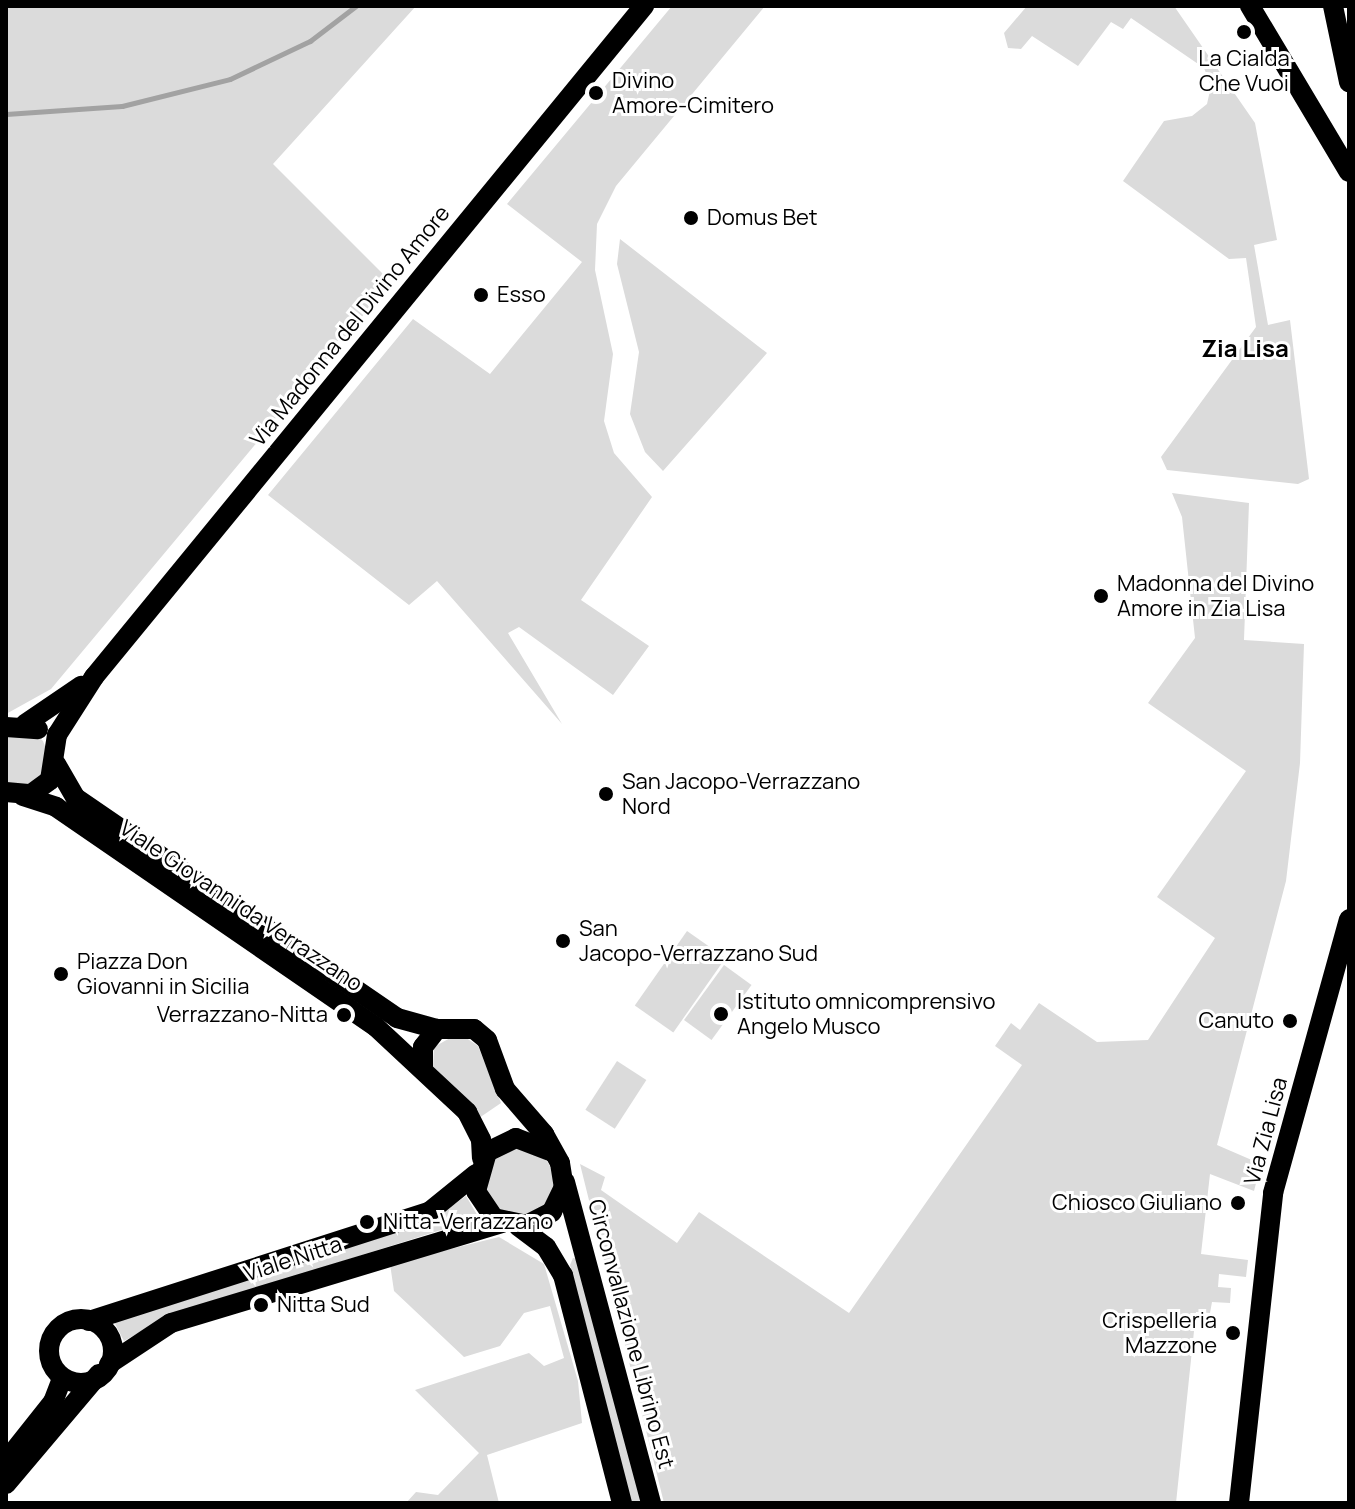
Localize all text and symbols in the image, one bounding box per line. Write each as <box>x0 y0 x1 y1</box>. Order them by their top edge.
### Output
marker: La Cialda Che Vuoi <box>1235 23 1253 41</box>
place label: La Cialda Che Vuoi <box>1198 45 1290 96</box>
place label: Divino Amore-Cimitero <box>612 67 774 118</box>
marker: Divino Amore-Cimitero <box>587 84 605 102</box>
street label: Via Madonna del Divino Amore <box>245 200 455 452</box>
place label: Domus Bet <box>707 205 818 231</box>
marker: Domus Bet <box>682 209 700 227</box>
place label: Esso <box>497 282 546 308</box>
marker: Esso <box>472 286 490 304</box>
district label: Zia Lisa <box>1201 334 1289 362</box>
place label: Madonna del Divino Amore in Zia Lisa <box>1117 570 1314 622</box>
marker: Madonna del Divino Amore in Zia Lisa <box>1092 587 1110 605</box>
place label: San Jacopo-Verrazzano Nord <box>622 768 860 820</box>
marker: San Jacopo-Verrazzano Nord <box>597 785 615 803</box>
street label: Viale Giovanni da Verrazzano <box>115 815 367 997</box>
place label: San Jacopo-Verrazzano Sud <box>579 915 818 966</box>
marker: San Jacopo-Verrazzano Sud <box>554 932 572 950</box>
place label: Piazza Don Giovanni in Sicilia <box>77 948 249 1000</box>
marker: Piazza Don Giovanni in Sicilia <box>52 965 70 983</box>
place label: Istituto omnicomprensivo Angelo Musco <box>737 988 995 1040</box>
place label: Verrazzano-Nitta <box>157 1002 328 1028</box>
marker: Istituto omnicomprensivo Angelo Musco <box>712 1005 730 1023</box>
marker: Verrazzano-Nitta <box>335 1006 353 1024</box>
place label: Canuto <box>1199 1008 1274 1034</box>
marker: Canuto <box>1281 1012 1299 1030</box>
street label: Via Zia Lisa <box>1239 1074 1293 1188</box>
place label: Chiosco Giuliano <box>1052 1190 1222 1216</box>
marker: Chiosco Giuliano <box>1229 1194 1247 1212</box>
street label: Circonvallazione Librino Est <box>582 1197 680 1471</box>
place label: Nitta-Verrazzano <box>383 1209 553 1235</box>
marker: Nitta-Verrazzano <box>358 1213 376 1231</box>
street label: Viale Nitta <box>241 1231 345 1287</box>
place label: Nitta Sud <box>277 1292 370 1318</box>
marker: Nitta Sud <box>252 1296 270 1314</box>
place label: Crispelleria Mazzone <box>1102 1307 1217 1358</box>
marker: Crispelleria Mazzone <box>1224 1324 1242 1342</box>

